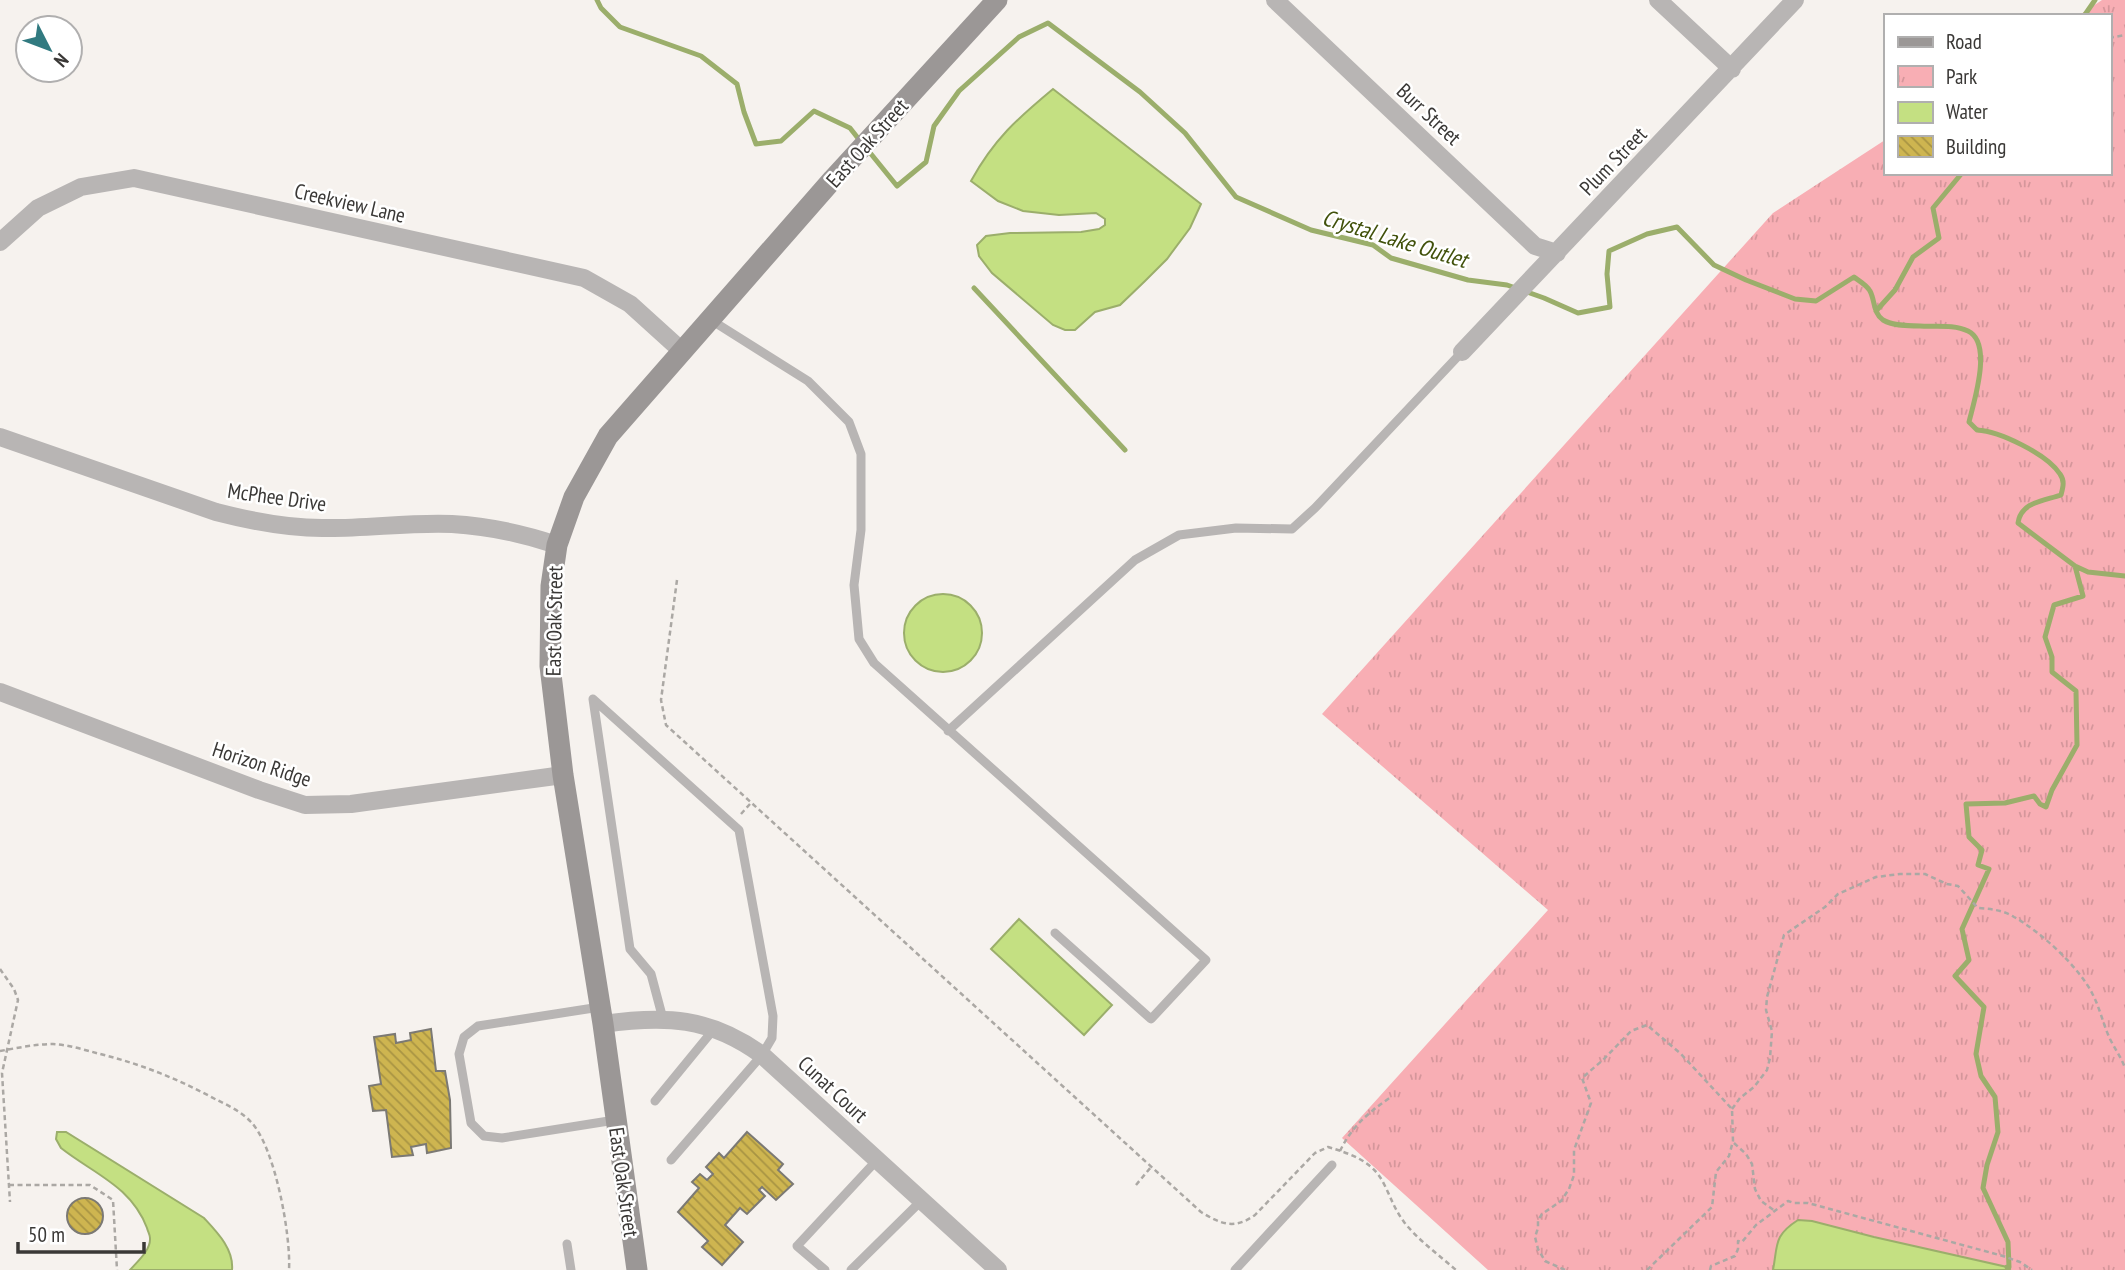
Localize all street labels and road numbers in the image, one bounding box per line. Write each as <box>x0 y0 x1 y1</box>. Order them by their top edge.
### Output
street label: Burr Street <box>1391 77 1467 151</box>
street label: East Oak Street <box>820 93 914 193</box>
street label: Plum Street <box>1574 121 1652 201</box>
street label: Creekview Lane <box>292 177 408 229</box>
street label: McPhee Drive <box>226 477 328 517</box>
street label: East Oak Street <box>540 565 568 676</box>
street label: Horizon Ridge <box>209 735 315 793</box>
street label: Cunat Court <box>793 1050 874 1128</box>
street label: East Oak Street <box>603 1126 645 1239</box>

